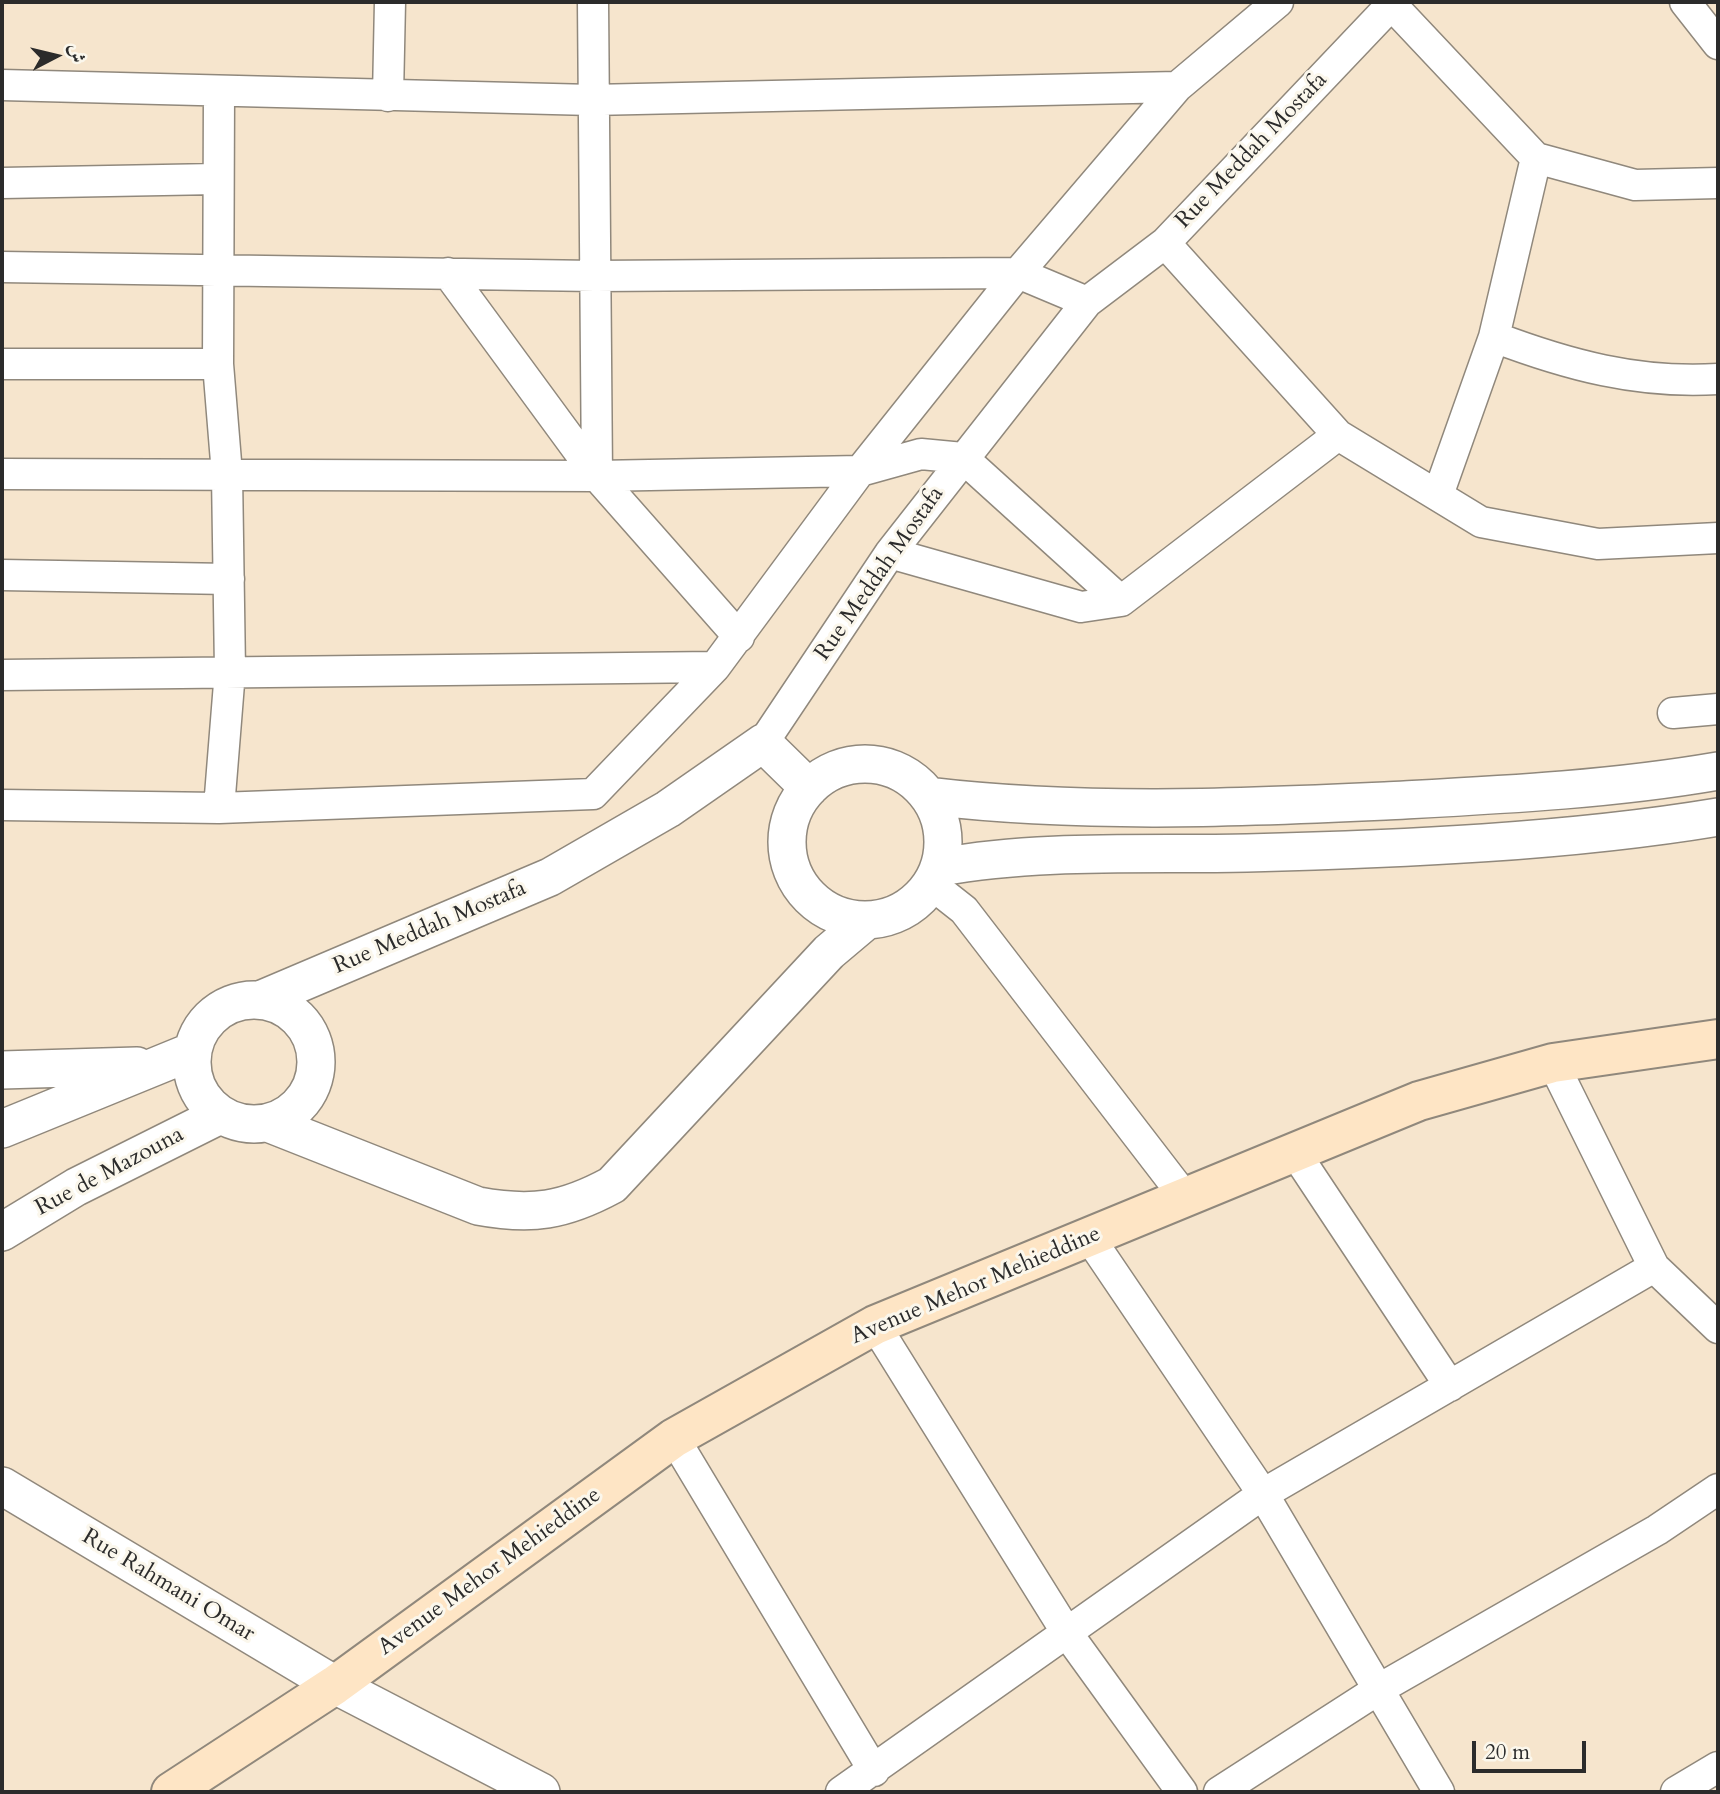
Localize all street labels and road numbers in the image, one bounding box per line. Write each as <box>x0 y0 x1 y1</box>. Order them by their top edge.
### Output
street label: Rue Meddah Mostafa <box>1170 67 1334 235</box>
street label: Rue Meddah Mostafa <box>809 482 951 666</box>
street label: Rue Meddah Mostafa <box>330 875 530 981</box>
street label: Rue de Mazouna <box>31 1121 189 1223</box>
street label: Avenue Mehor Mehieddine <box>847 1221 1105 1351</box>
street label: Avenue Mehor Mehieddine <box>373 1482 607 1662</box>
street label: Rue Rahmani Omar <box>77 1524 259 1648</box>

